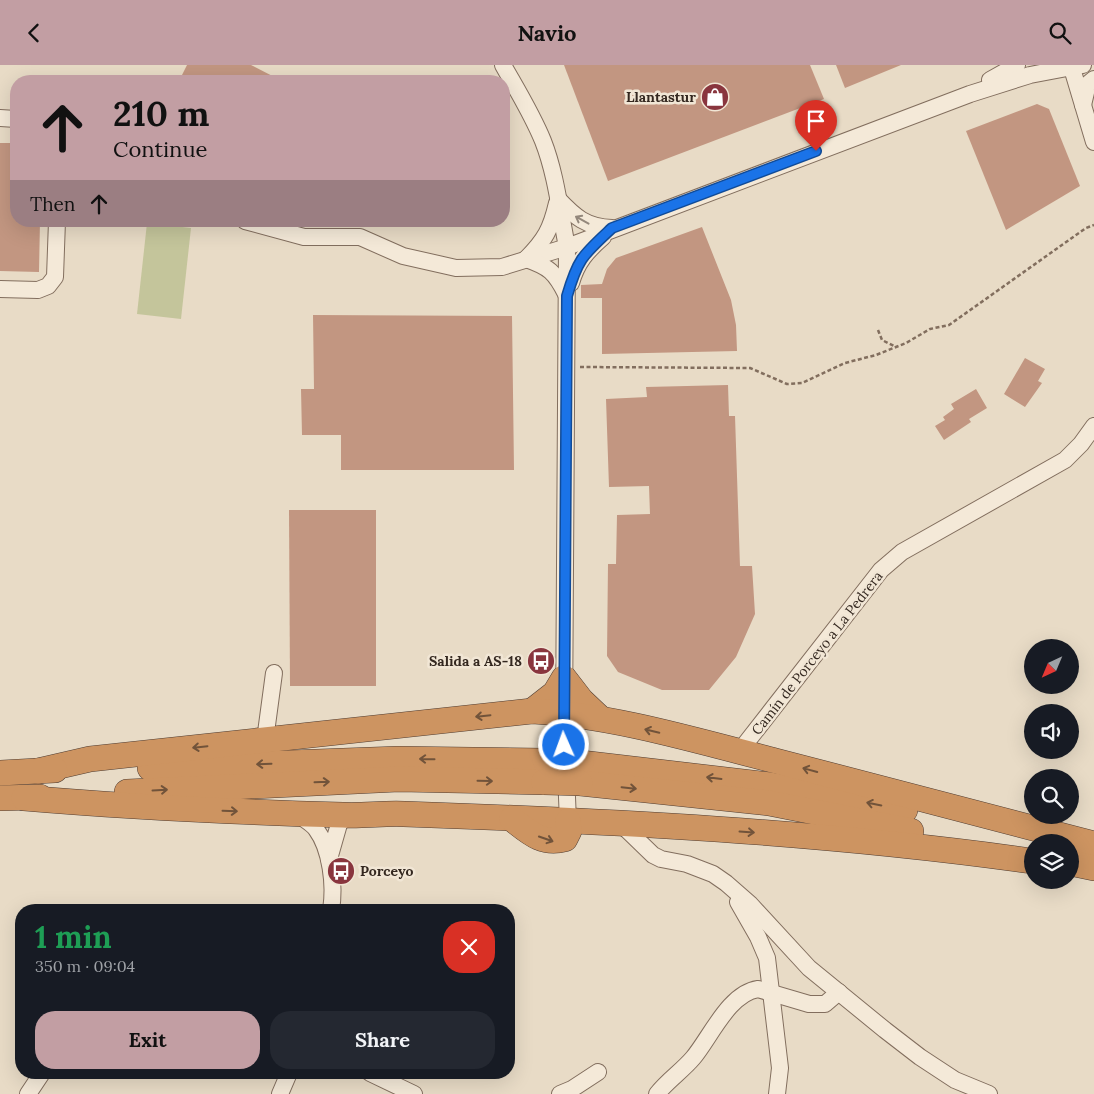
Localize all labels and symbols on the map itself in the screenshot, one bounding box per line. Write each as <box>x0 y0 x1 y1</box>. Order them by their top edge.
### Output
shop icon: Llantastur <box>700 82 730 112</box>
place label: Llantastur <box>626 88 696 106</box>
pin <box>795 100 837 151</box>
one-way arrow <box>574 215 589 225</box>
street label: Camín de Porceyo a La Pedrera <box>747 567 887 739</box>
north arrow <box>1024 639 1079 694</box>
bus stop icon: Salida a AS-18 <box>526 646 556 676</box>
place label: Salida a AS-18 <box>429 652 522 670</box>
one-way arrow <box>475 711 491 721</box>
position arrow <box>537 718 589 770</box>
one-way arrow <box>644 726 660 735</box>
one-way arrow <box>192 742 208 752</box>
one-way arrow <box>419 755 435 764</box>
one-way arrow <box>256 760 272 769</box>
one-way arrow <box>802 765 818 774</box>
one-way arrow <box>706 773 722 783</box>
one-way arrow <box>476 776 492 786</box>
one-way arrow <box>314 778 330 787</box>
one-way arrow <box>620 783 636 793</box>
one-way arrow <box>152 786 168 795</box>
one-way arrow <box>867 799 883 809</box>
one-way arrow <box>221 806 237 815</box>
one-way arrow <box>739 828 755 837</box>
one-way arrow <box>537 835 553 844</box>
bus stop icon: Porceyo <box>326 856 356 886</box>
place label: Porceyo <box>360 862 414 880</box>

